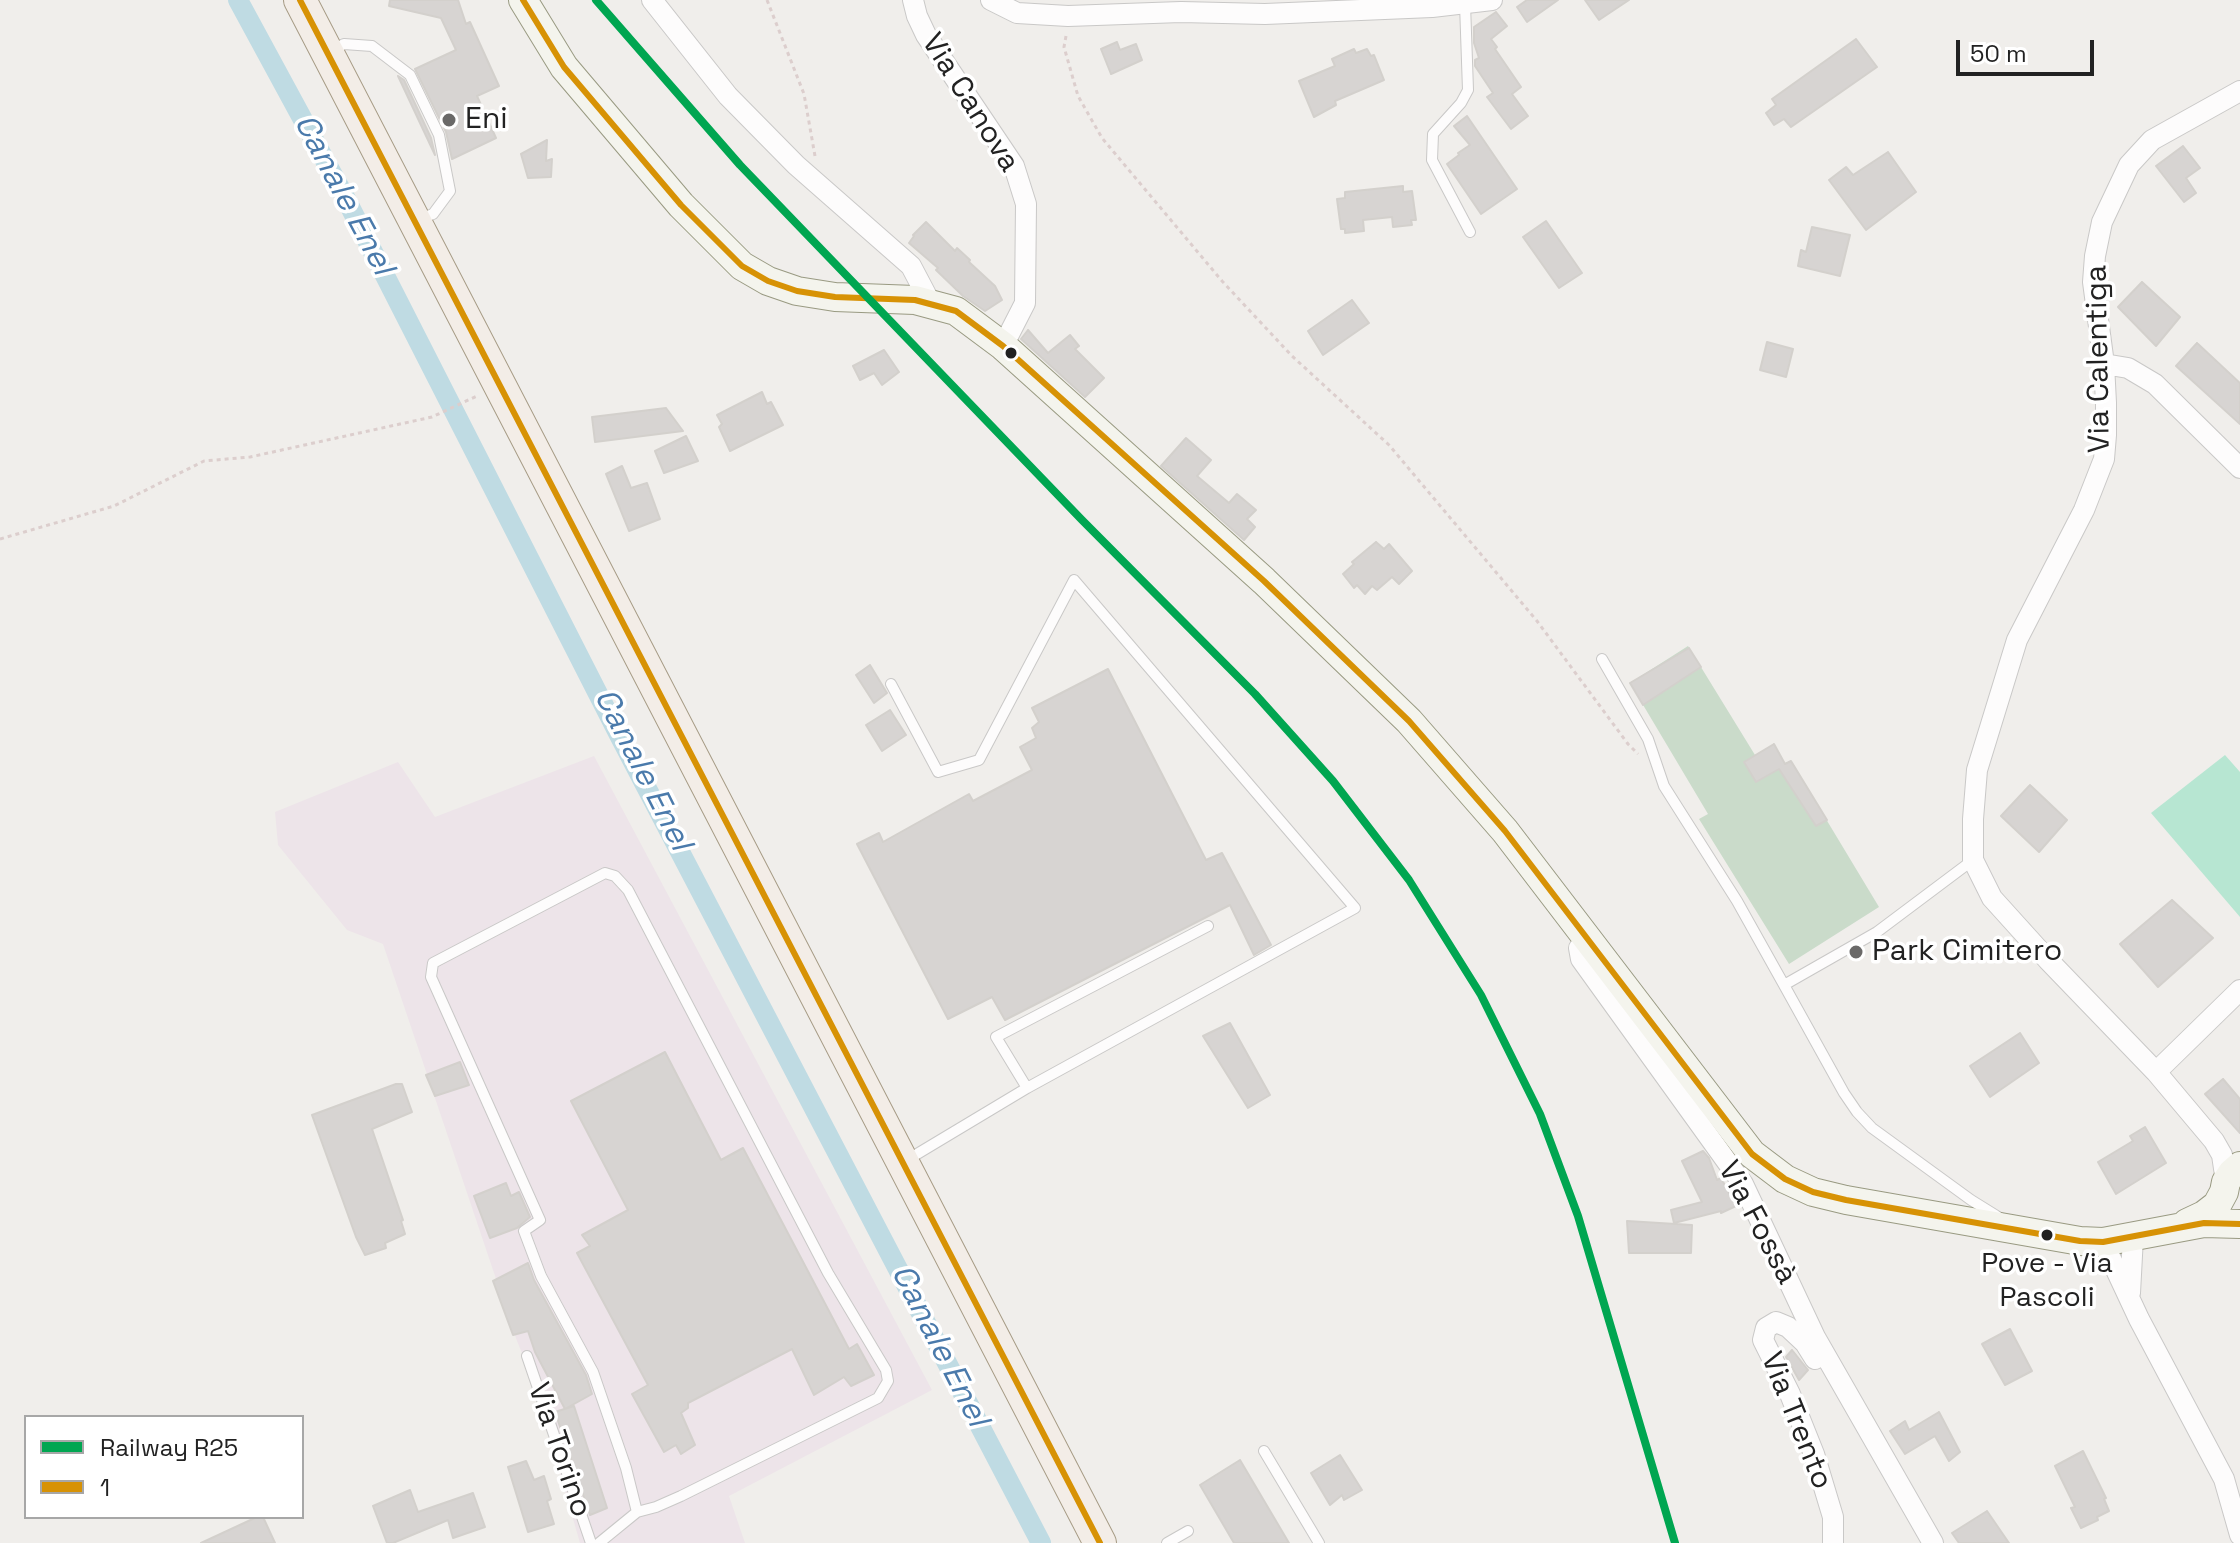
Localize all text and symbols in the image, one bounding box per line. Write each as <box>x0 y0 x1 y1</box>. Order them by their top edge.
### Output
scale bar <box>1960 24 2098 74</box>
street label: Via Canova <box>913 27 1027 179</box>
text: 50 m <box>1970 38 2027 69</box>
place label: Eni <box>465 102 508 138</box>
water label: Canale Enel <box>285 108 401 282</box>
marker: Eni <box>440 111 458 129</box>
street label: Via Calentiga <box>2079 265 2119 453</box>
unlabelled marker <box>1003 345 1019 361</box>
water label: Canale Enel <box>585 683 699 857</box>
place label: Park Cimitero <box>1872 934 2062 970</box>
marker: Park Cimitero <box>1847 943 1865 961</box>
street label: Via Fossà <box>1710 1155 1804 1291</box>
marker: Pove - Via Pascoli <box>2039 1227 2055 1243</box>
place label: Pove - Via Pascoli <box>1981 1247 2113 1313</box>
water label: Canale Enel <box>882 1259 996 1433</box>
street label: Via Trento <box>1752 1347 1840 1495</box>
street label: Via Torino <box>519 1378 599 1522</box>
legend <box>24 1415 304 1519</box>
text: Railway R25 <box>100 1432 238 1463</box>
text: 1 <box>100 1472 110 1503</box>

